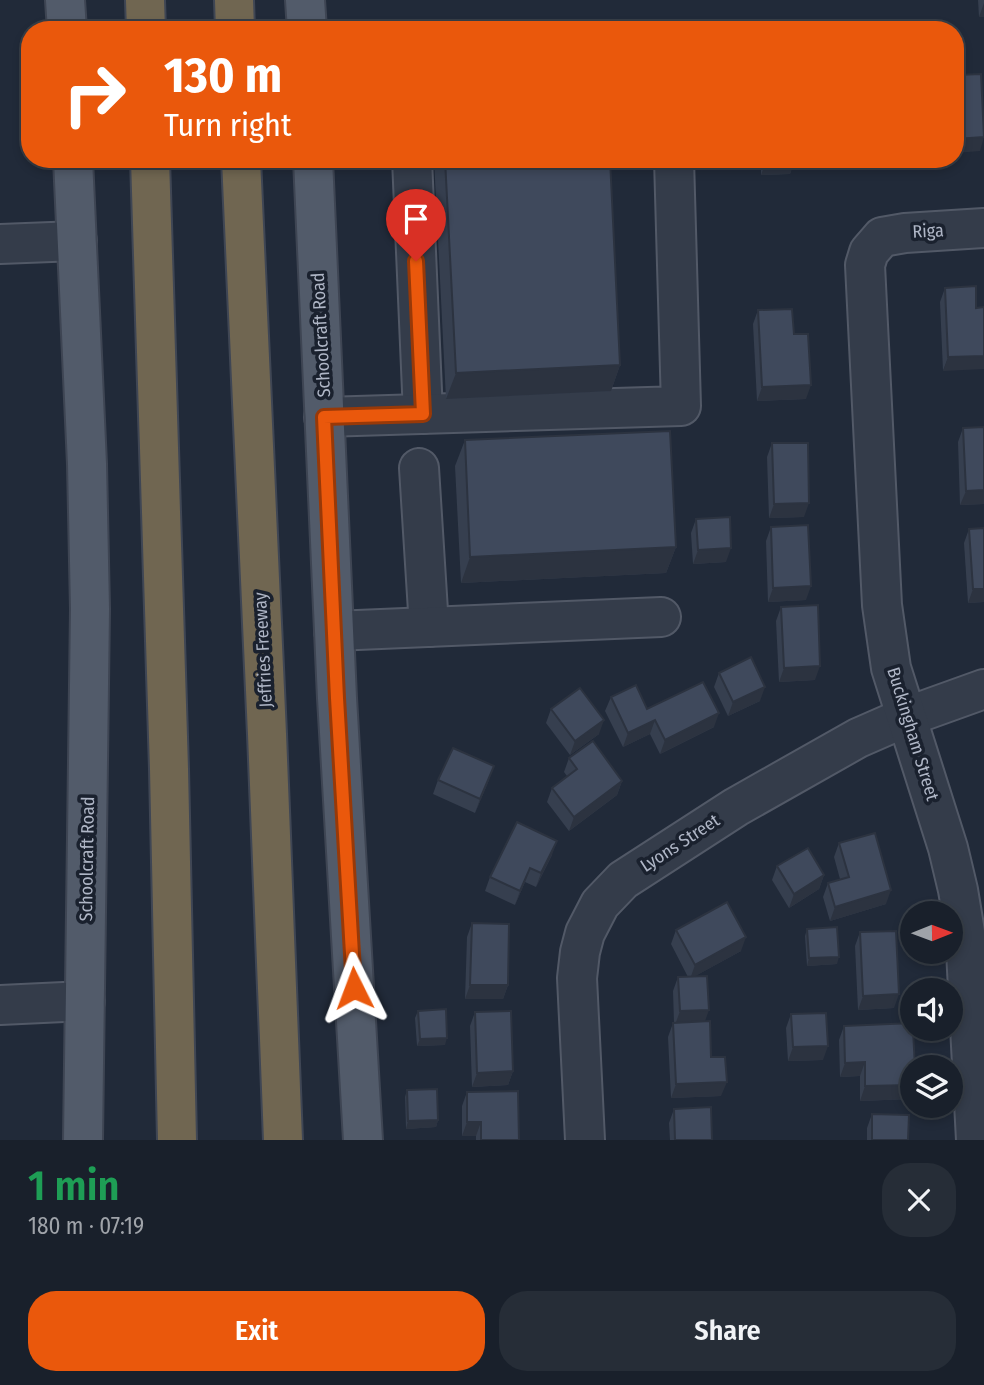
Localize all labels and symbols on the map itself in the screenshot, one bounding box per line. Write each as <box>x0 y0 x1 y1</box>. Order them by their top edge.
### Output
pin <box>386 189 446 261</box>
street label: Riga <box>912 219 944 243</box>
street label: Schoolcraft Road <box>307 272 335 398</box>
street label: Jeffries Freeway <box>249 592 277 708</box>
street label: Buckingham Street <box>882 665 944 804</box>
street label: Schoolcraft Road <box>75 796 99 922</box>
street label: Lyons Street <box>636 809 724 877</box>
north arrow <box>900 901 962 964</box>
position arrow <box>317 951 391 1025</box>

